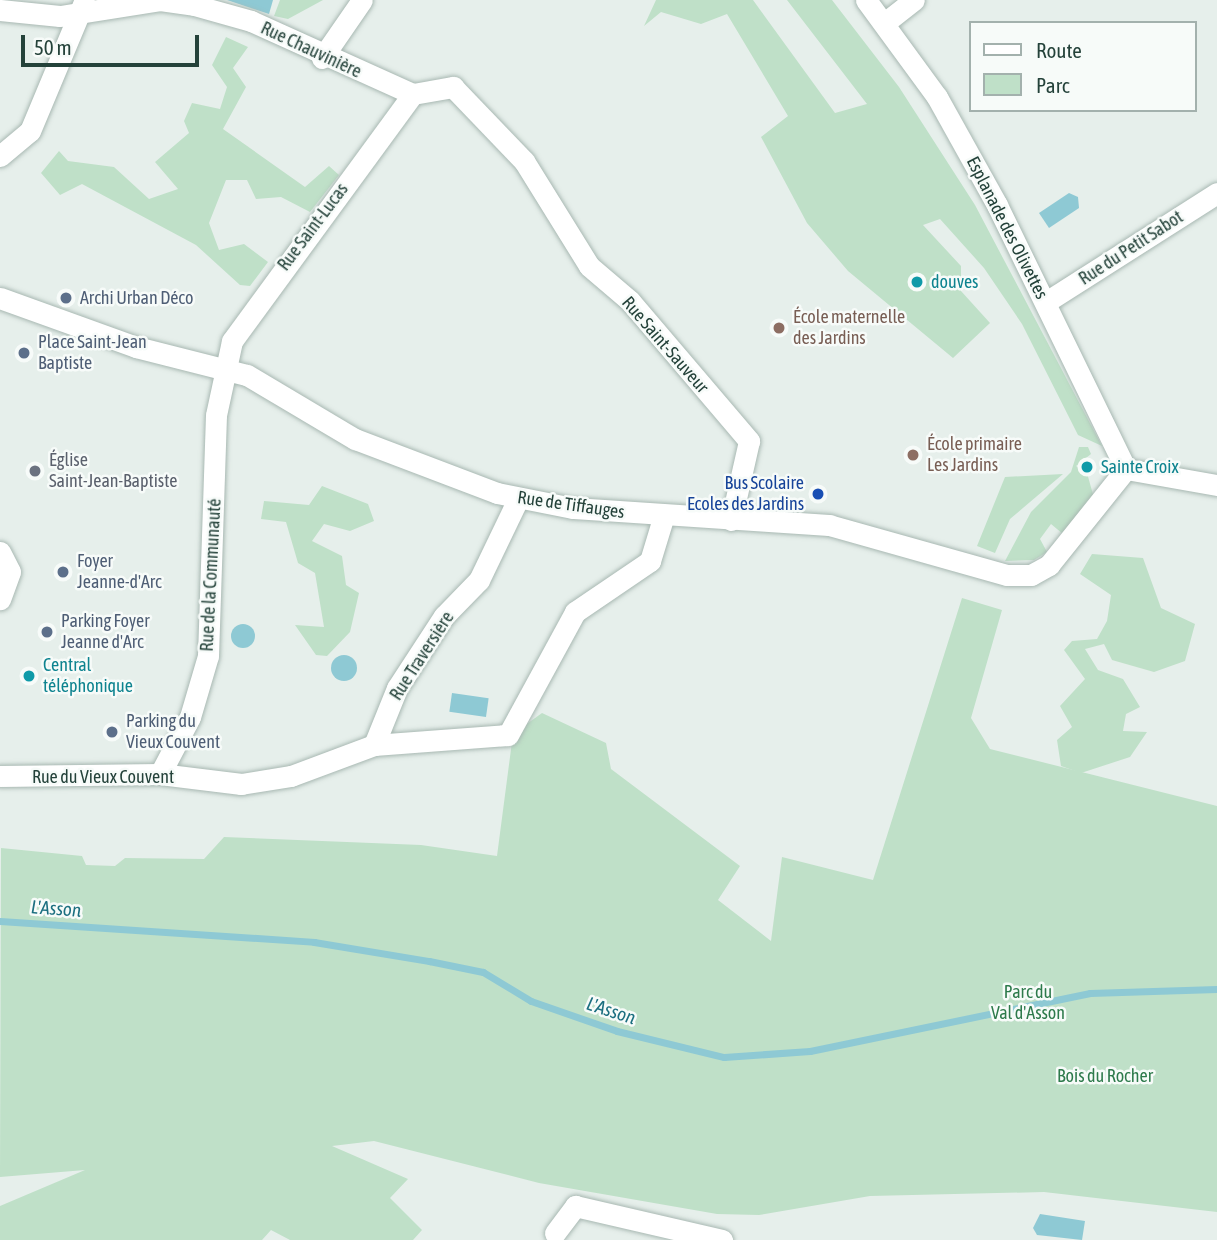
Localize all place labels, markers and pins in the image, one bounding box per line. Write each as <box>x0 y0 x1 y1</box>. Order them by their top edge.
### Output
place label: douves <box>931 271 978 293</box>
marker: douves <box>909 274 925 290</box>
place label: Archi Urban Déco <box>80 287 193 309</box>
marker: Archi Urban Déco <box>58 290 74 306</box>
place label: École maternelle des Jardins <box>793 307 905 350</box>
marker: École maternelle des Jardins <box>771 320 787 336</box>
place label: Place Saint-Jean Baptiste <box>38 332 147 374</box>
marker: Place Saint-Jean Baptiste <box>16 345 32 361</box>
place label: École primaire Les Jardins <box>927 434 1022 476</box>
marker: École primaire Les Jardins <box>905 447 921 463</box>
place label: Église Saint-Jean-Baptiste <box>49 450 177 492</box>
place label: Sainte Croix <box>1101 456 1179 478</box>
marker: Sainte Croix <box>1079 459 1095 475</box>
marker: Église Saint-Jean-Baptiste <box>27 463 43 479</box>
place label: Bus Scolaire Ecoles des Jardins <box>687 473 804 516</box>
marker: Bus Scolaire Ecoles des Jardins <box>810 486 826 502</box>
place label: Foyer Jeanne-d'Arc <box>77 551 162 594</box>
marker: Foyer Jeanne-d'Arc <box>55 564 71 580</box>
place label: Parking Foyer Jeanne d'Arc <box>61 611 149 654</box>
marker: Parking Foyer Jeanne d'Arc <box>39 624 55 640</box>
place label: Central téléphonique <box>43 655 133 698</box>
marker: Central téléphonique <box>21 668 37 684</box>
place label: Parking du Vieux Couvent <box>126 711 220 754</box>
marker: Parking du Vieux Couvent <box>104 724 120 740</box>

